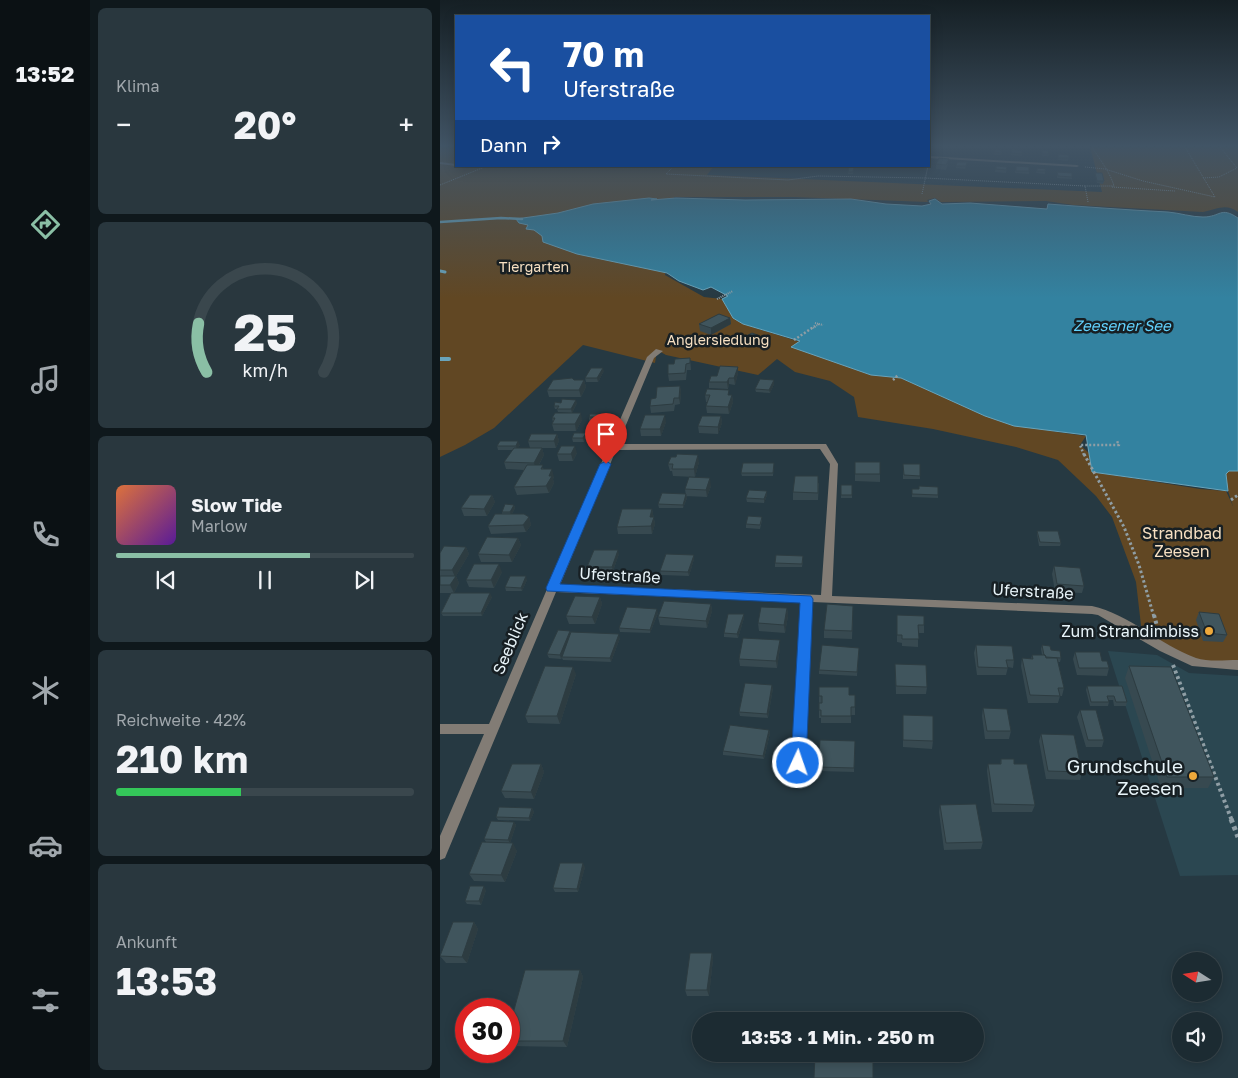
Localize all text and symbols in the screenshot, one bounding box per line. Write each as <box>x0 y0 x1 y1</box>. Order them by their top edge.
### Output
text: 70 m <box>563 33 644 75</box>
icon: left <box>480 35 545 100</box>
text: 13:52 <box>16 60 74 87</box>
text: Uferstraße <box>563 75 675 102</box>
text: Klima <box>116 76 160 96</box>
text: 20° <box>234 102 296 147</box>
text: − <box>116 108 131 141</box>
text: + <box>399 108 414 141</box>
icon: right <box>537 130 565 158</box>
text: Dann <box>480 133 527 156</box>
icon: directions <box>28 207 63 242</box>
park label: Tiergarten <box>499 258 569 275</box>
text: 25 <box>233 300 297 362</box>
water label: Zeesener See <box>1073 316 1172 334</box>
park label: Anglersiedlung <box>667 331 769 348</box>
text: km/h <box>242 359 288 381</box>
icon: music <box>28 362 63 397</box>
pin <box>585 413 627 464</box>
icon: arrive <box>592 420 620 448</box>
text: Slow Tide <box>191 493 282 516</box>
text: Marlow <box>191 516 247 536</box>
icon: phone <box>28 517 63 552</box>
park label: Strandbad Zeesen <box>1142 523 1222 561</box>
street label: Uferstraße <box>579 563 661 587</box>
icon: previous <box>152 566 180 594</box>
icon: pause <box>251 566 279 594</box>
icon: next <box>350 566 378 594</box>
street label: Uferstraße <box>992 579 1074 603</box>
street label: Seeblick <box>488 609 532 677</box>
place label: Zum Strandimbiss <box>1061 621 1199 641</box>
marker: Zum Strandimbiss <box>1203 625 1215 637</box>
icon: climate <box>28 673 63 708</box>
text: Reichweite · 42% <box>116 710 246 730</box>
text: 210 km <box>116 736 248 781</box>
position arrow <box>771 736 823 788</box>
place label: Grundschule Zeesen <box>1067 754 1183 799</box>
marker: Grundschule Zeesen <box>1187 770 1199 782</box>
icon: car <box>28 828 63 863</box>
text: Ankunft <box>116 932 178 952</box>
north arrow <box>1172 952 1222 1002</box>
map controls <box>1172 952 1222 1062</box>
text: 13:53 <box>116 958 217 1003</box>
icon: filters <box>28 983 63 1018</box>
speed limit sign: 30 <box>455 998 520 1063</box>
button: sound <box>1172 1012 1222 1062</box>
text: 13:53 · 1 Min. · 250 m <box>742 1025 934 1048</box>

